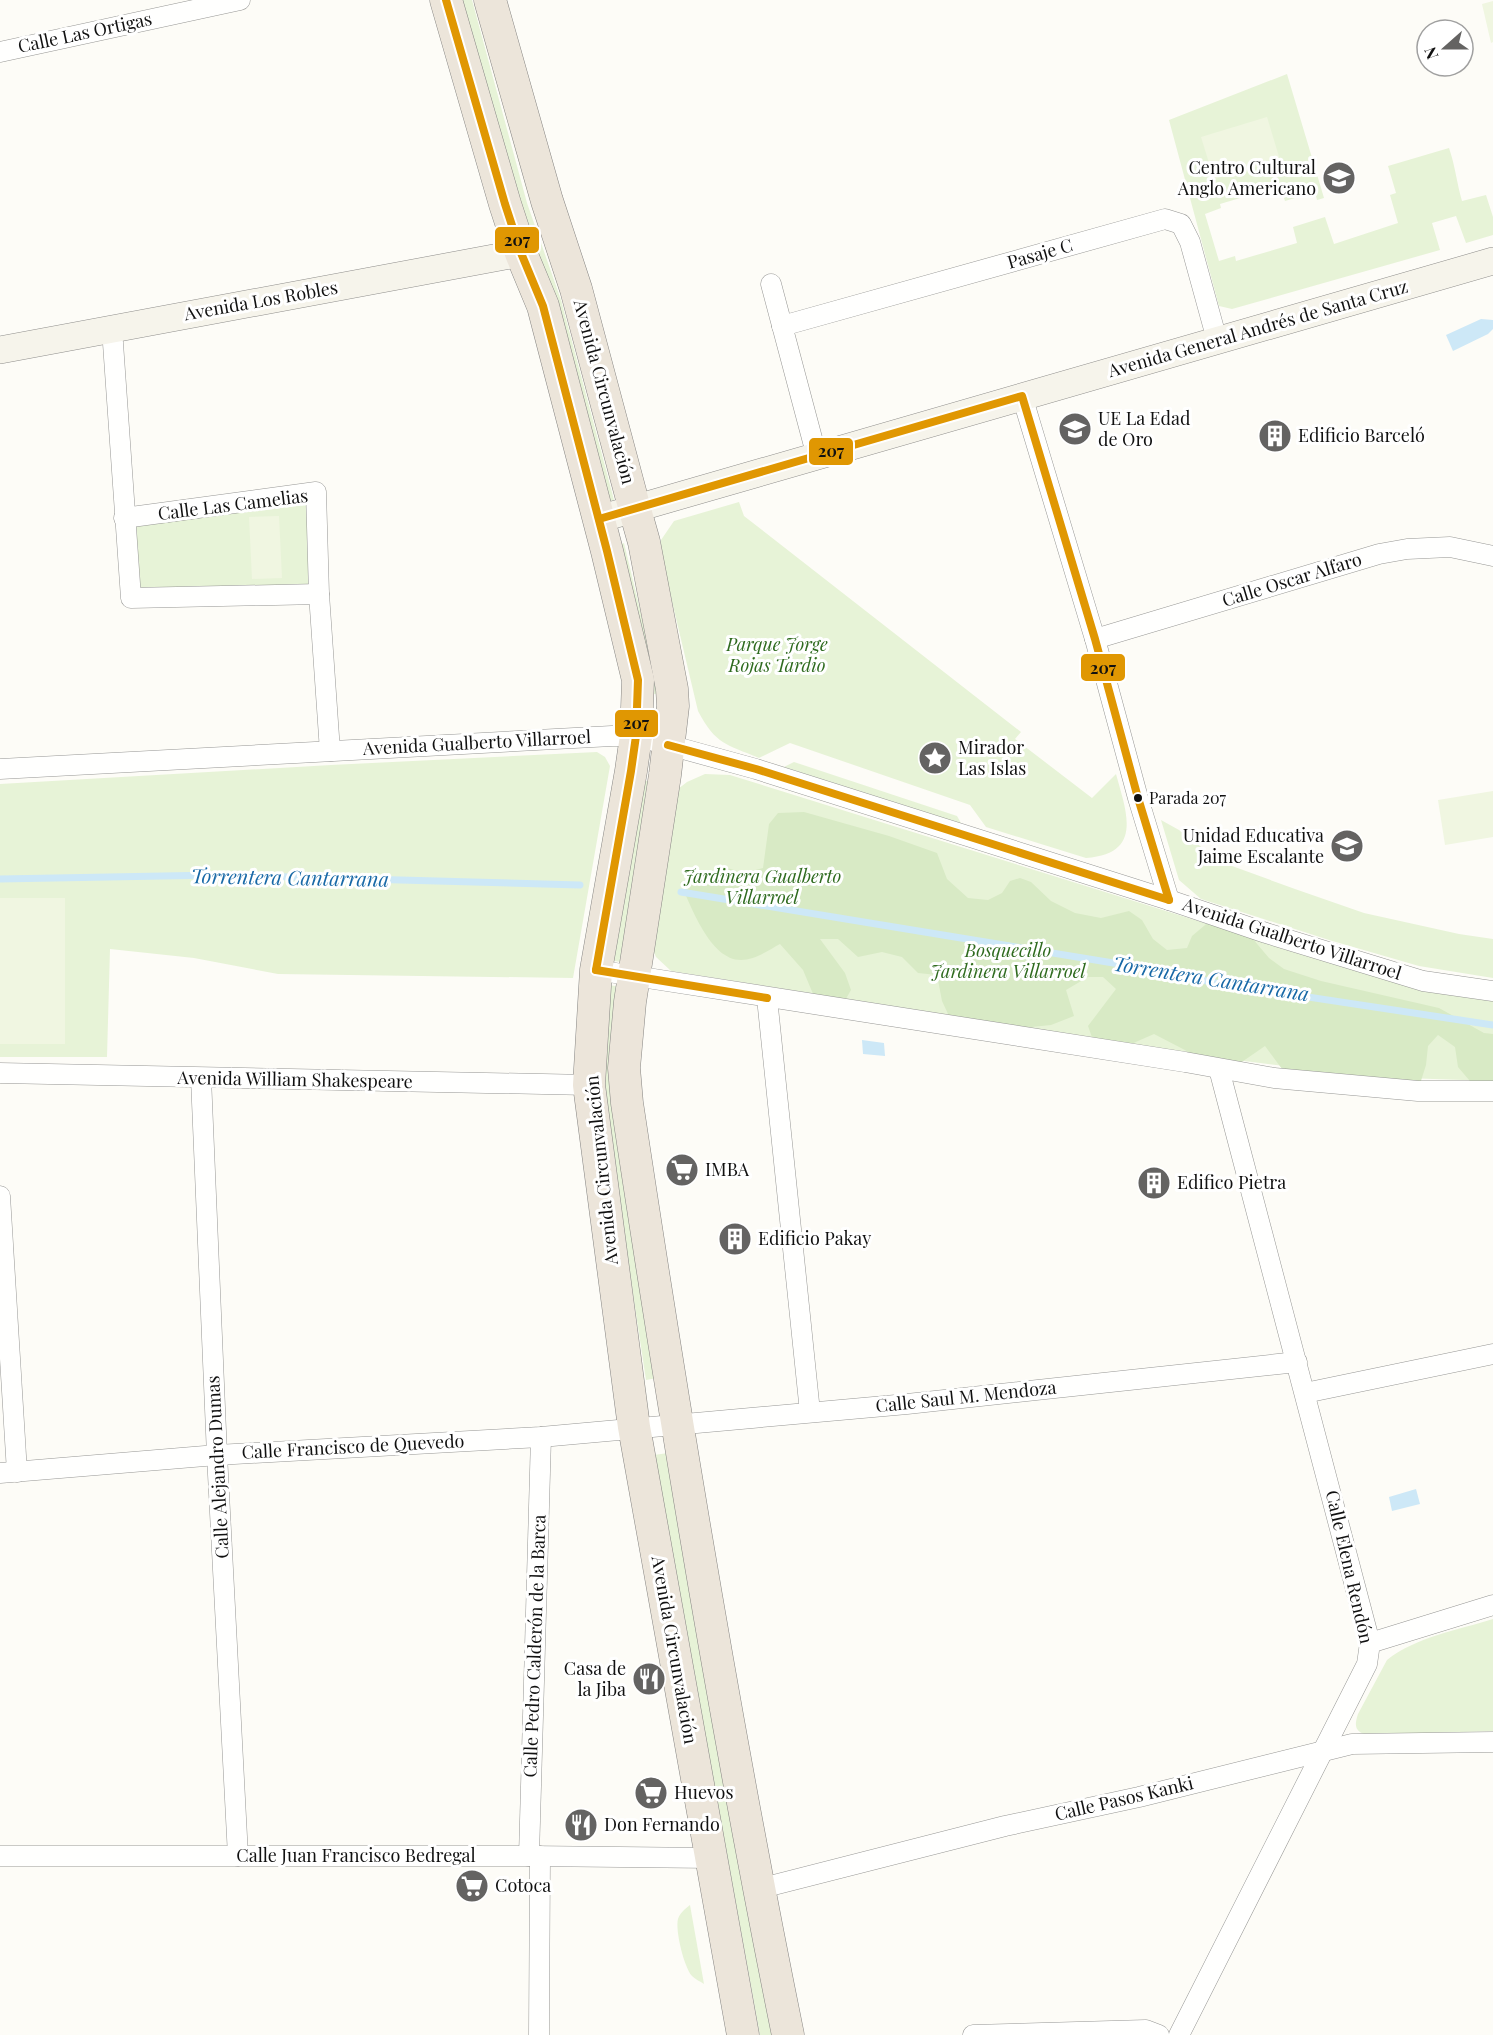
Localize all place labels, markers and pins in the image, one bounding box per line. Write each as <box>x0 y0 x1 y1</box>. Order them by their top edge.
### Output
place label: Centro Cultural Anglo Americano <box>1177 155 1316 200</box>
school or university icon: Centro Cultural Anglo Americano <box>1321 160 1357 196</box>
place label: UE La Edad de Oro <box>1098 406 1191 451</box>
school or university icon: UE La Edad de Oro <box>1057 411 1093 447</box>
building icon: Edificio Barceló <box>1257 418 1293 454</box>
place label: Edificio Barceló <box>1298 423 1425 447</box>
place label: Mirador Las Islas <box>958 735 1026 780</box>
place icon: Mirador Las Islas <box>917 740 953 776</box>
place label: Parada 207 <box>1149 787 1227 808</box>
marker: Parada 207 <box>1132 792 1144 804</box>
place label: Unidad Educativa Jaime Escalante <box>1183 823 1324 868</box>
school or university icon: Unidad Educativa Jaime Escalante <box>1329 828 1365 864</box>
supermarket icon: IMBA <box>664 1152 700 1188</box>
place label: IMBA <box>705 1157 750 1181</box>
building icon: Edifico Pietra <box>1136 1165 1172 1201</box>
place label: Edifico Pietra <box>1177 1170 1286 1194</box>
building icon: Edificio Pakay <box>717 1221 753 1257</box>
place label: Edificio Pakay <box>758 1226 871 1250</box>
place label: Casa de la Jiba <box>564 1656 626 1701</box>
restaurant icon: Casa de la Jiba <box>631 1661 667 1697</box>
supermarket icon: Huevos <box>633 1775 669 1811</box>
place label: Huevos <box>674 1780 733 1804</box>
restaurant icon: Don Fernando <box>563 1807 599 1843</box>
place label: Don Fernando <box>604 1812 720 1836</box>
supermarket icon: Cotoca <box>454 1868 490 1904</box>
place label: Cotoca <box>495 1873 551 1897</box>

